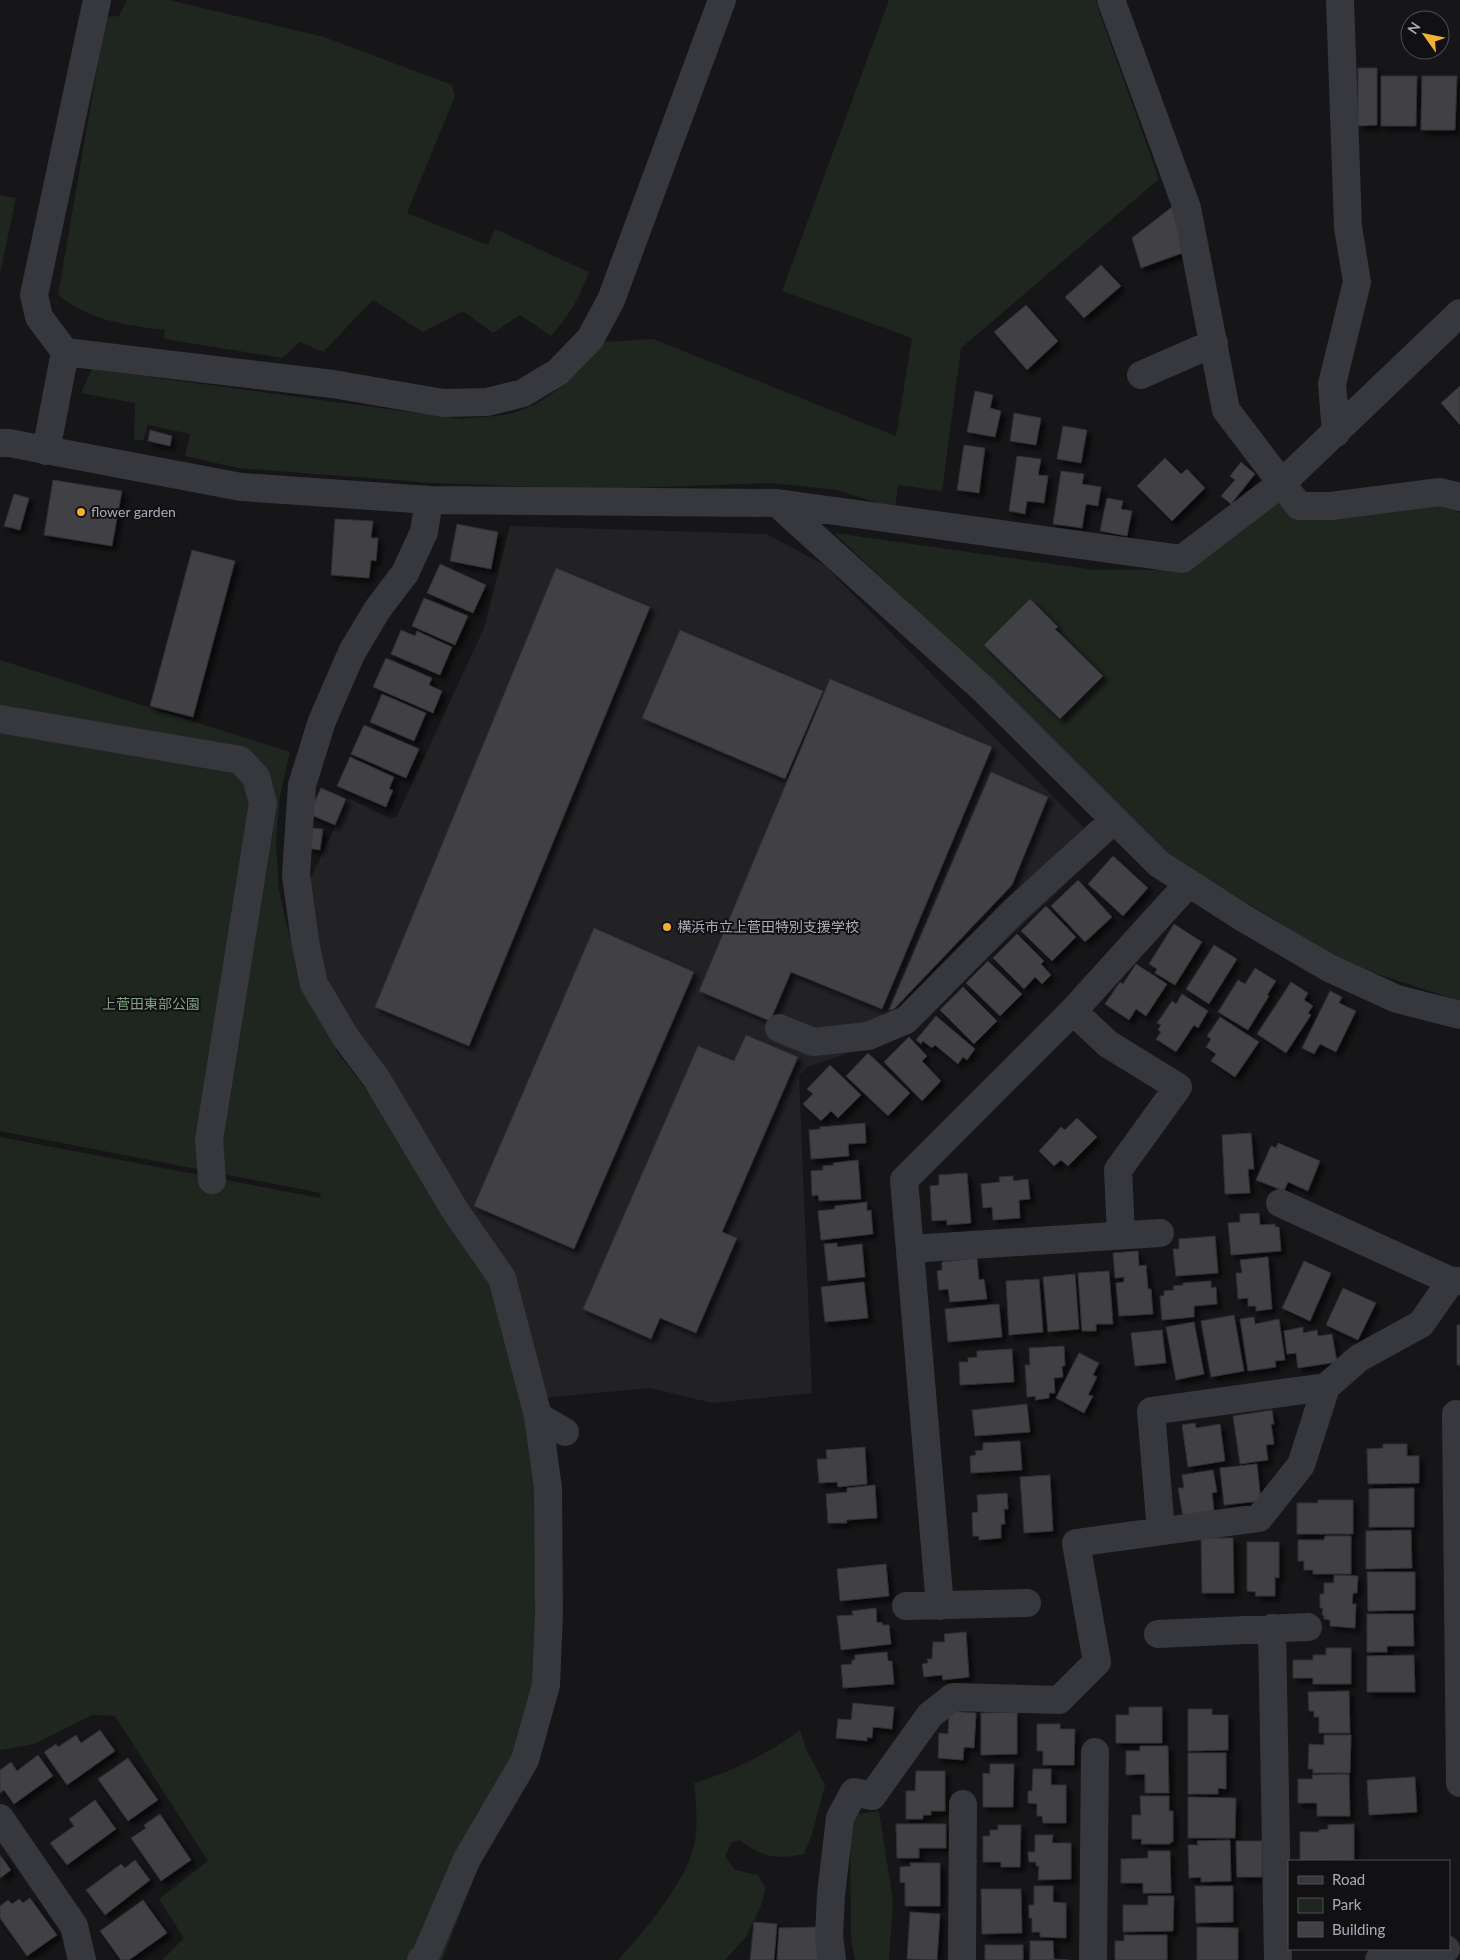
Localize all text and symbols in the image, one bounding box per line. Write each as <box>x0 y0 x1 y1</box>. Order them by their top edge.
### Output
north arrow <box>1400 10 1450 60</box>
text: N <box>1404 18 1424 37</box>
place label: flower garden <box>91 503 176 520</box>
marker: flower garden <box>75 506 87 518</box>
place label: 横浜市立上菅田特別支援学校 <box>677 918 859 935</box>
marker: 横浜市立上菅田特別支援学校 <box>661 921 673 933</box>
park label: 上菅田東部公園 <box>102 995 200 1012</box>
legend <box>1288 1860 1450 1950</box>
text: Road <box>1332 1870 1365 1888</box>
text: Park <box>1332 1895 1362 1913</box>
text: Building <box>1332 1920 1385 1938</box>

